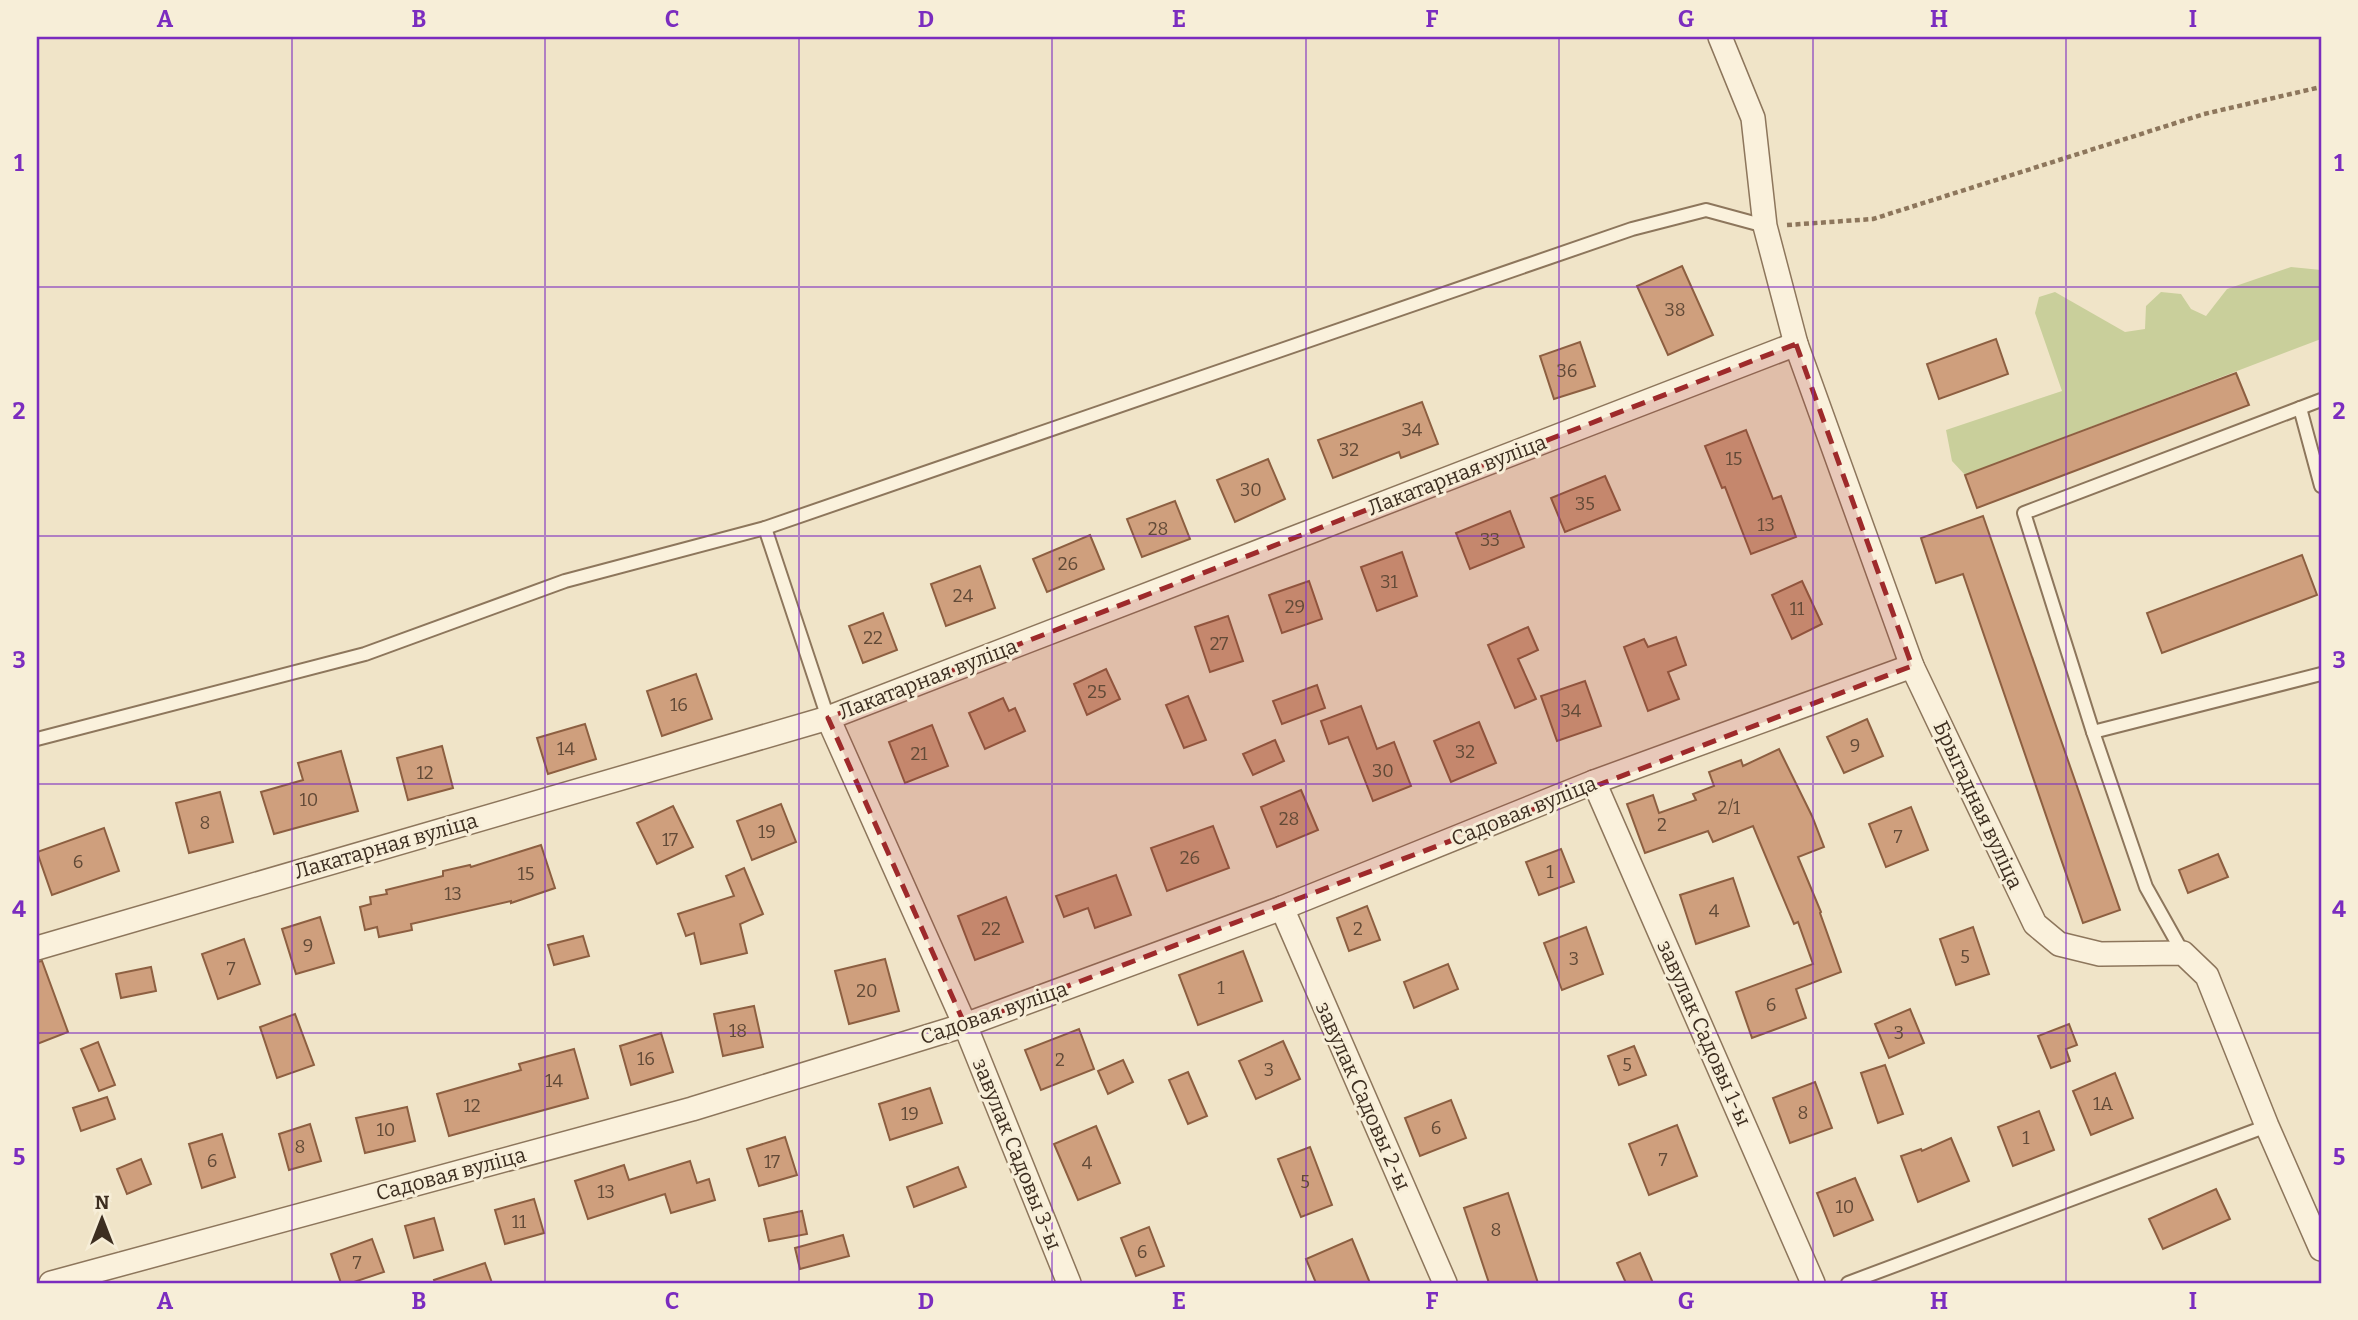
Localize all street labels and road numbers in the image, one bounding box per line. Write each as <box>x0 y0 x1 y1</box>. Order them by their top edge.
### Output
street label: Лакатарная вуліца <box>1364 429 1551 521</box>
street label: Лакатарная вуліца <box>835 633 1022 725</box>
street label: Брыгадная вуліца <box>1928 717 2029 894</box>
street label: Садовая вуліца <box>1448 770 1601 852</box>
street label: Лакатарная вуліца <box>291 807 481 885</box>
street label: завулак Садовы 1-ы <box>1651 936 1757 1130</box>
street label: Садовая вуліца <box>917 975 1072 1050</box>
street label: завулак Садовы 2-ы <box>1310 998 1416 1194</box>
street label: завулак Садовы 3-ы <box>967 1054 1067 1254</box>
street label: Садовая вуліца <box>373 1141 529 1207</box>

